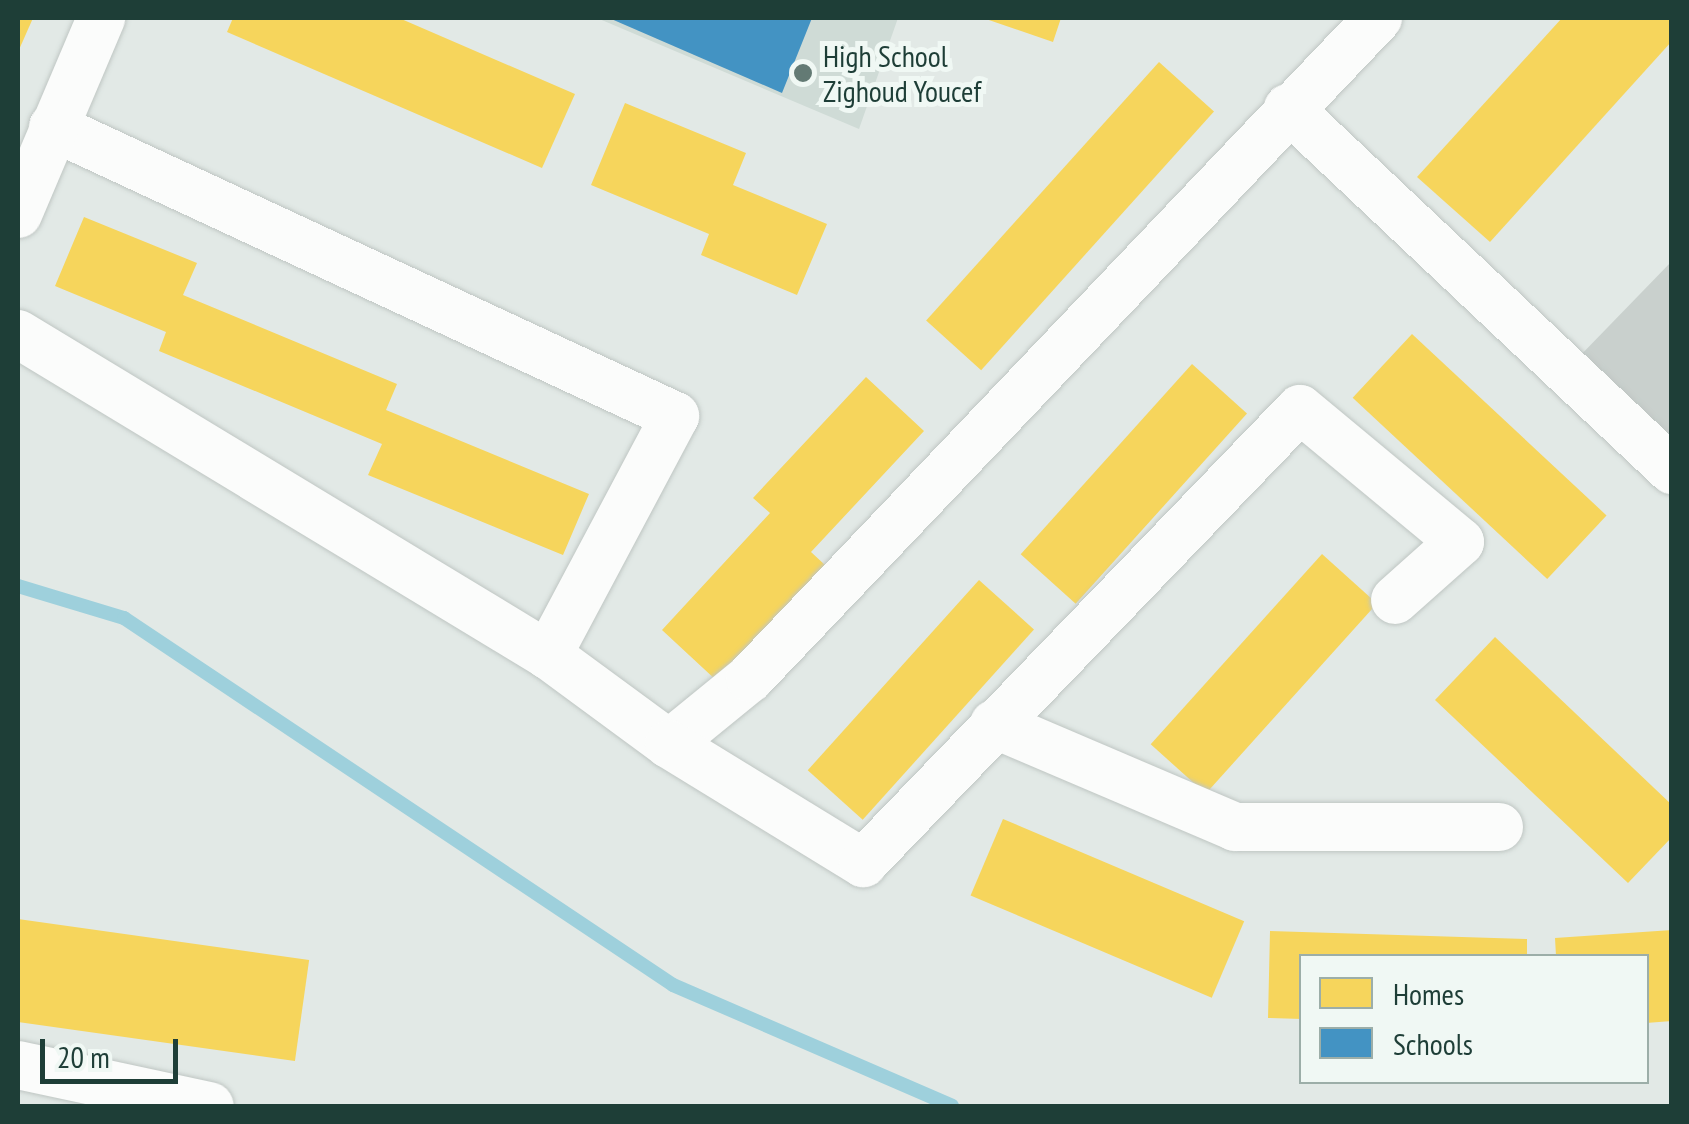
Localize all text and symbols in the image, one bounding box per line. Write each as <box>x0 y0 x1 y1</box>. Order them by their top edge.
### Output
place label: High School Zighoud Youcef <box>823 38 982 108</box>
marker: High School Zighoud Youcef <box>792 62 814 84</box>
legend <box>1299 954 1649 1084</box>
text: Homes <box>1393 974 1464 1013</box>
scale bar <box>45 1019 182 1081</box>
text: Schools <box>1393 1024 1473 1063</box>
text: 20 m <box>57 1037 110 1076</box>

